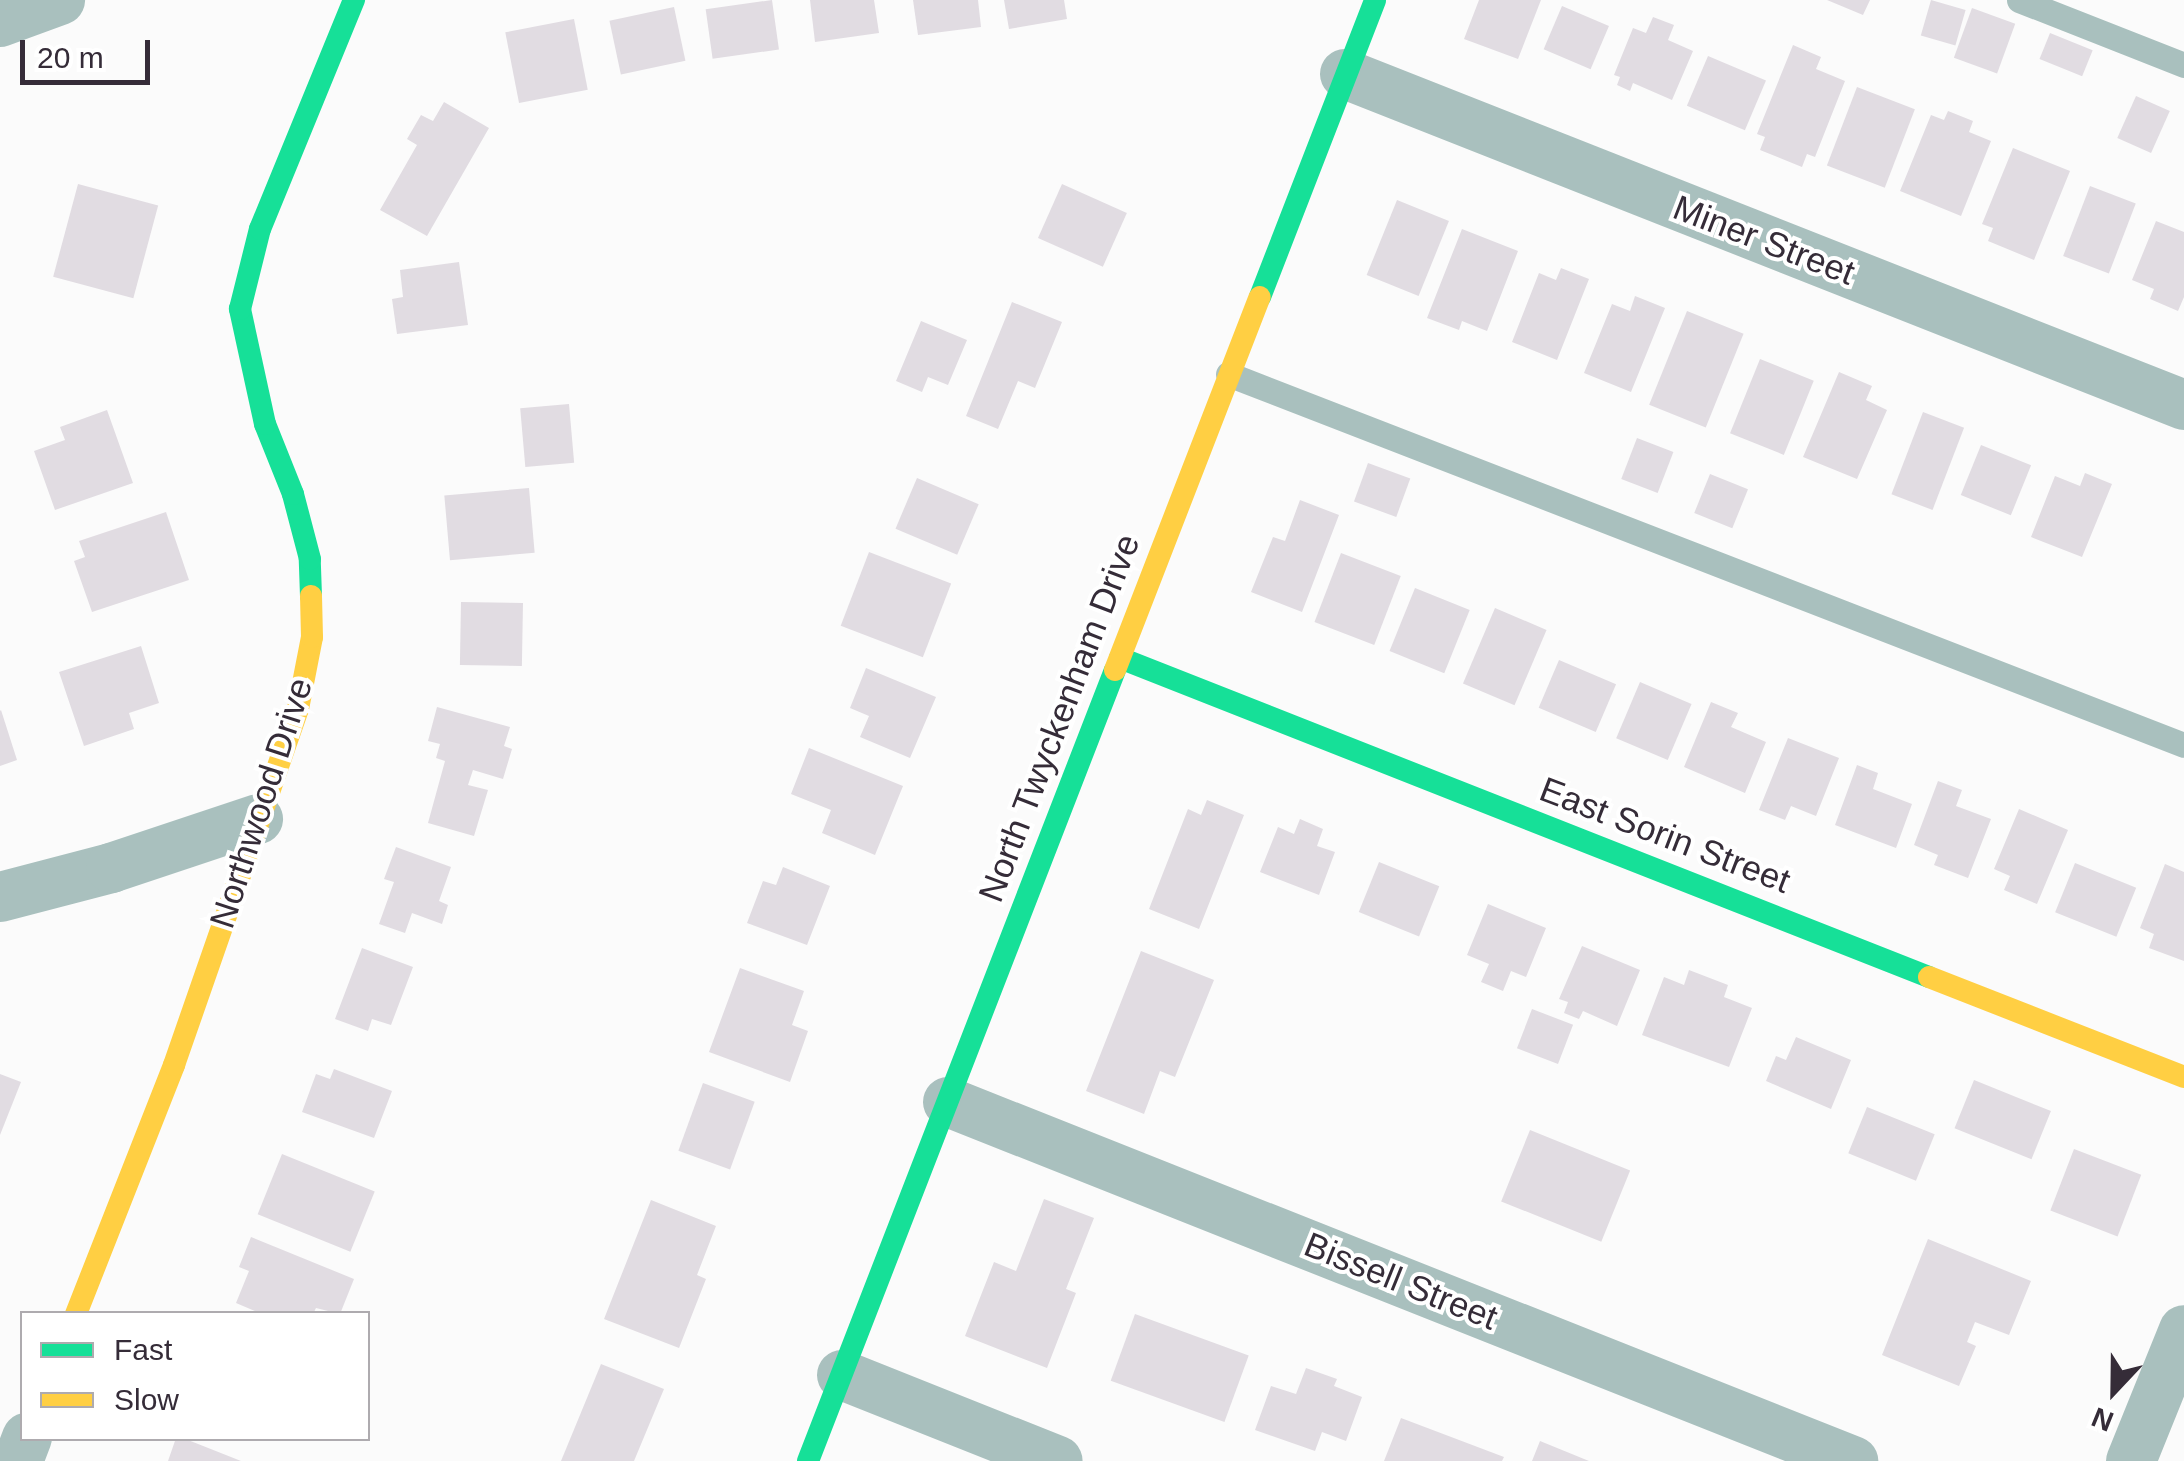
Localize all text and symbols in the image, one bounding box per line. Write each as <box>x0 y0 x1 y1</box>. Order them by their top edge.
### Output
scale bar <box>25 20 155 82</box>
text: 20 m <box>37 41 104 74</box>
street label: Miner Street <box>1667 186 1861 294</box>
street label: North Twyckenham Drive <box>969 528 1149 908</box>
street label: Northwood Drive <box>201 673 321 933</box>
street label: East Sorin Street <box>1534 768 1796 902</box>
street label: Bissell Street <box>1298 1223 1504 1339</box>
legend <box>20 1311 370 1441</box>
text: Fast <box>114 1333 172 1366</box>
north arrow <box>2064 1341 2164 1441</box>
text: Slow <box>114 1383 179 1416</box>
text: N <box>2087 1401 2118 1437</box>

